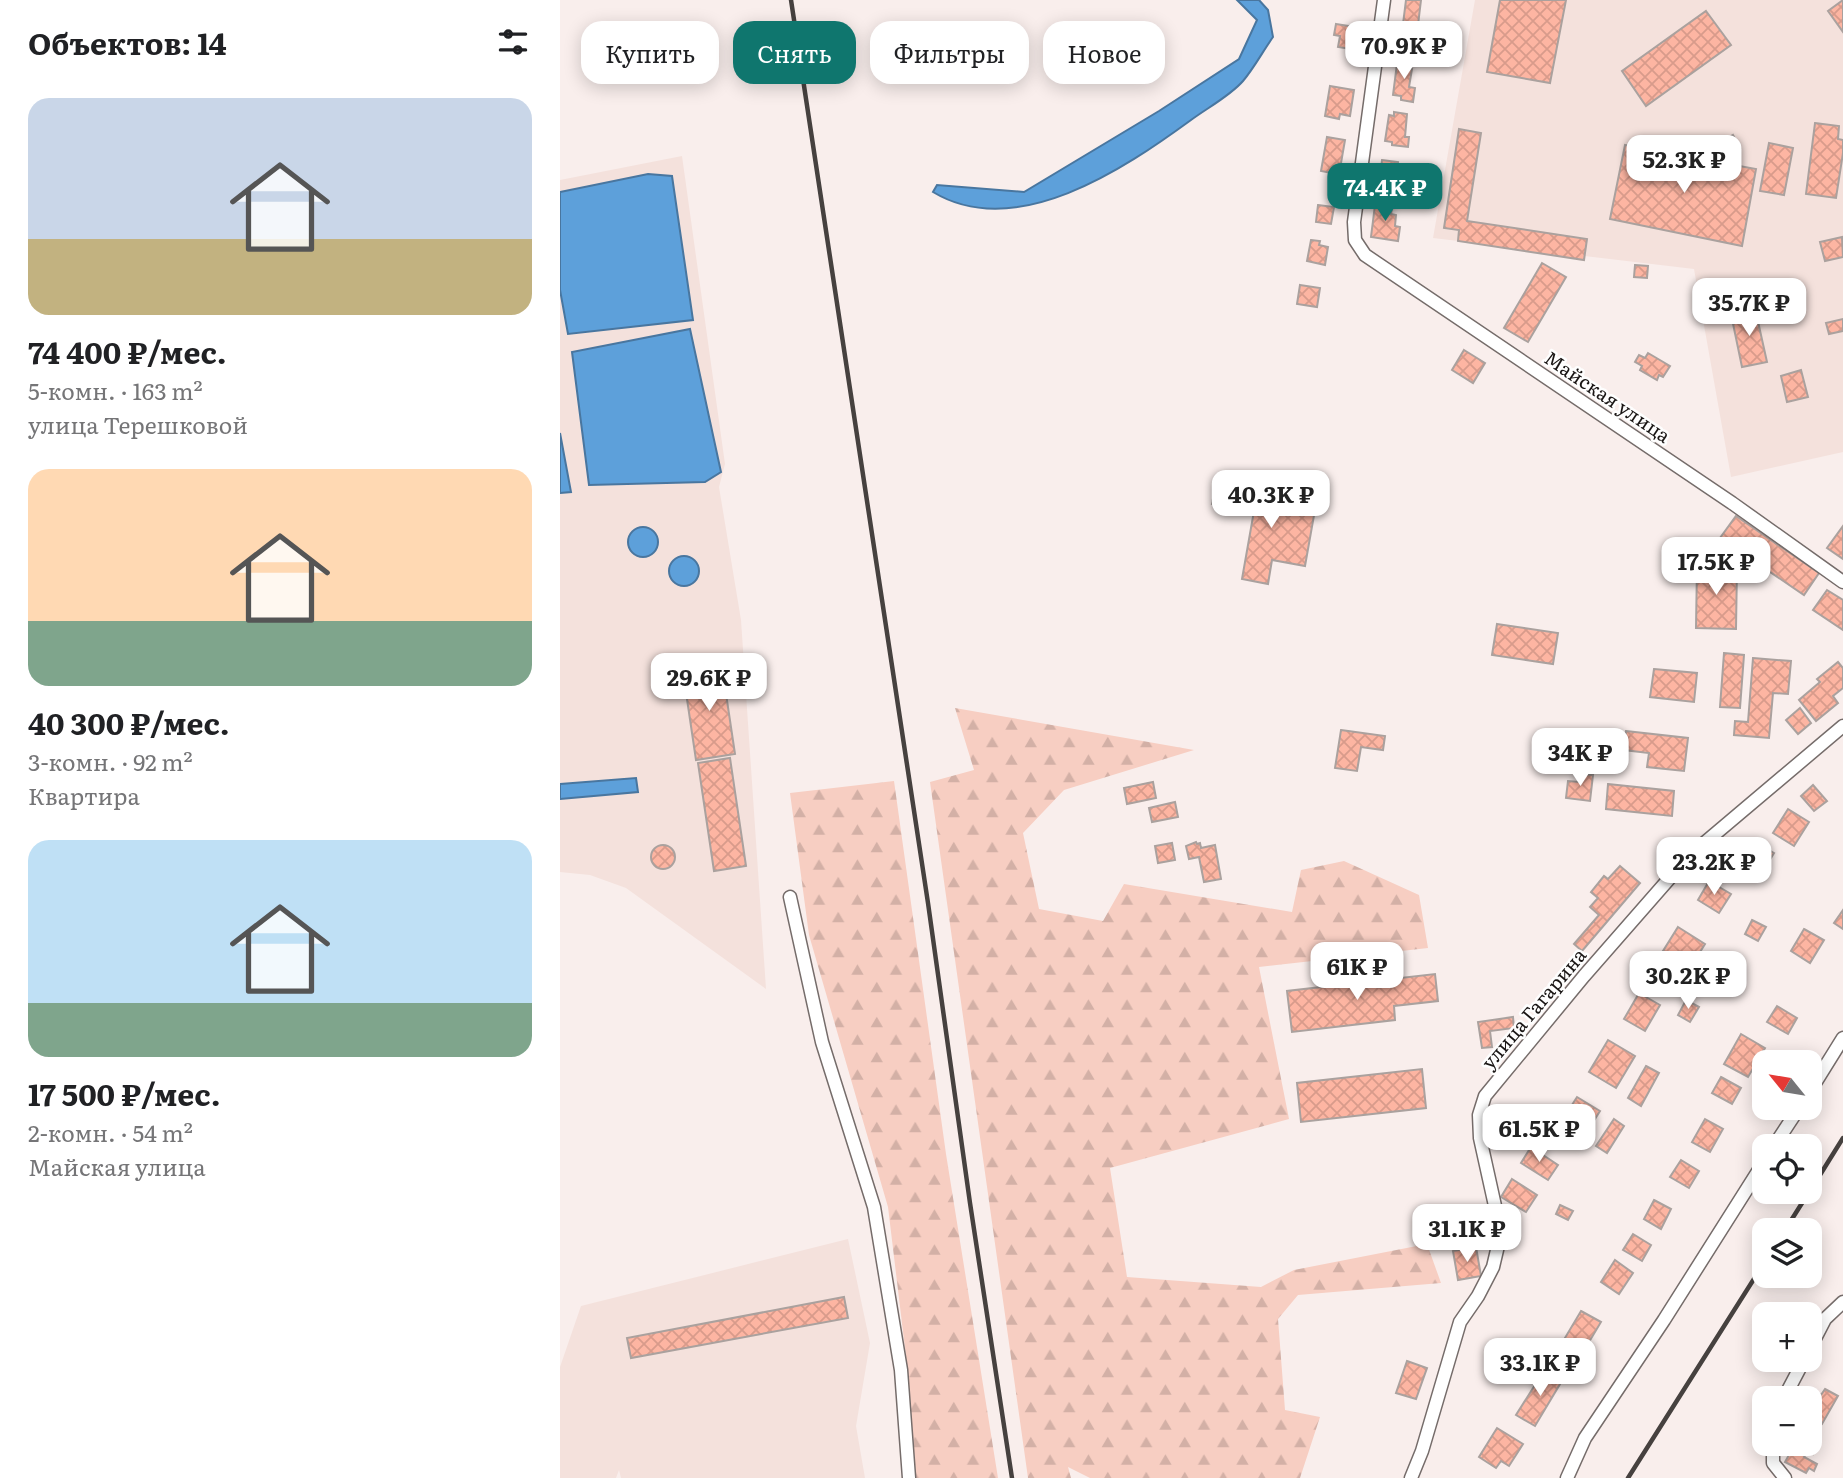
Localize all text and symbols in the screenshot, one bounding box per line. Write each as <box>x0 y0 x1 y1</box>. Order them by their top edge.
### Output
text: Объектов: 14 <box>28 20 227 64</box>
chip: Купить <box>581 21 719 84</box>
chip: Снять <box>733 21 856 84</box>
chip: Фильтры <box>870 21 1029 84</box>
chip: Новое <box>1043 21 1165 84</box>
pin: 70.9K ₽ <box>1339 22 1469 81</box>
icon: filters <box>494 23 532 61</box>
text: 70.9K ₽ <box>1361 27 1447 61</box>
pin: 52.3K ₽ <box>1619 136 1749 195</box>
text: 52.3K ₽ <box>1642 141 1726 175</box>
icon: home <box>217 144 343 270</box>
pin: 74.4K ₽ <box>1320 164 1450 223</box>
text: 74.4K ₽ <box>1343 169 1427 203</box>
pin: 35.7K ₽ <box>1684 278 1814 338</box>
text: 35.7K ₽ <box>1708 284 1790 318</box>
text: 74 400 ₽/мес. <box>28 329 227 373</box>
street label: Майская улица <box>1539 343 1677 449</box>
text: 5-комн. · 163 m² <box>28 373 203 407</box>
text: улица Терешковой <box>28 407 248 441</box>
pin: 40.3K ₽ <box>1206 470 1336 530</box>
text: 40.3K ₽ <box>1228 476 1314 510</box>
icon: home <box>217 515 343 641</box>
pin: 17.5K ₽ <box>1651 538 1781 597</box>
text: 17.5K ₽ <box>1677 543 1755 577</box>
pin: 29.6K ₽ <box>644 654 774 713</box>
text: 29.6K ₽ <box>667 659 751 693</box>
text: 40 300 ₽/мес. <box>28 700 230 744</box>
pin: 34K ₽ <box>1531 728 1629 788</box>
text: 34K ₽ <box>1548 734 1612 768</box>
text: 3-комн. · 92 m² <box>28 744 193 778</box>
text: Квартира <box>28 778 140 812</box>
pin: 23.2K ₽ <box>1649 838 1779 897</box>
text: 23.2K ₽ <box>1672 843 1756 877</box>
icon: home <box>217 886 343 1012</box>
street label: улица Гагарина <box>1474 941 1592 1075</box>
pin: 61K ₽ <box>1308 942 1406 1002</box>
text: 61K ₽ <box>1327 948 1387 982</box>
pin: 30.2K ₽ <box>1623 951 1753 1011</box>
text: 30.2K ₽ <box>1646 957 1730 991</box>
north arrow <box>1752 1050 1822 1120</box>
map controls <box>1752 1050 1822 1456</box>
text: 17 500 ₽/мес. <box>28 1071 221 1115</box>
pin: 61.5K ₽ <box>1474 1104 1604 1164</box>
text: 61.5K ₽ <box>1498 1110 1580 1144</box>
text: 2-комн. · 54 m² <box>28 1115 193 1149</box>
button: locate <box>1752 1134 1822 1204</box>
text: Майская улица <box>28 1149 206 1183</box>
pin: 31.1K ₽ <box>1402 1204 1532 1264</box>
text: 31.1K ₽ <box>1428 1210 1506 1244</box>
button: layers <box>1752 1218 1822 1288</box>
button: + <box>1752 1302 1822 1372</box>
pin: 33.1K ₽ <box>1475 1338 1605 1398</box>
text: 33.1K ₽ <box>1500 1344 1580 1378</box>
button: − <box>1752 1386 1822 1456</box>

